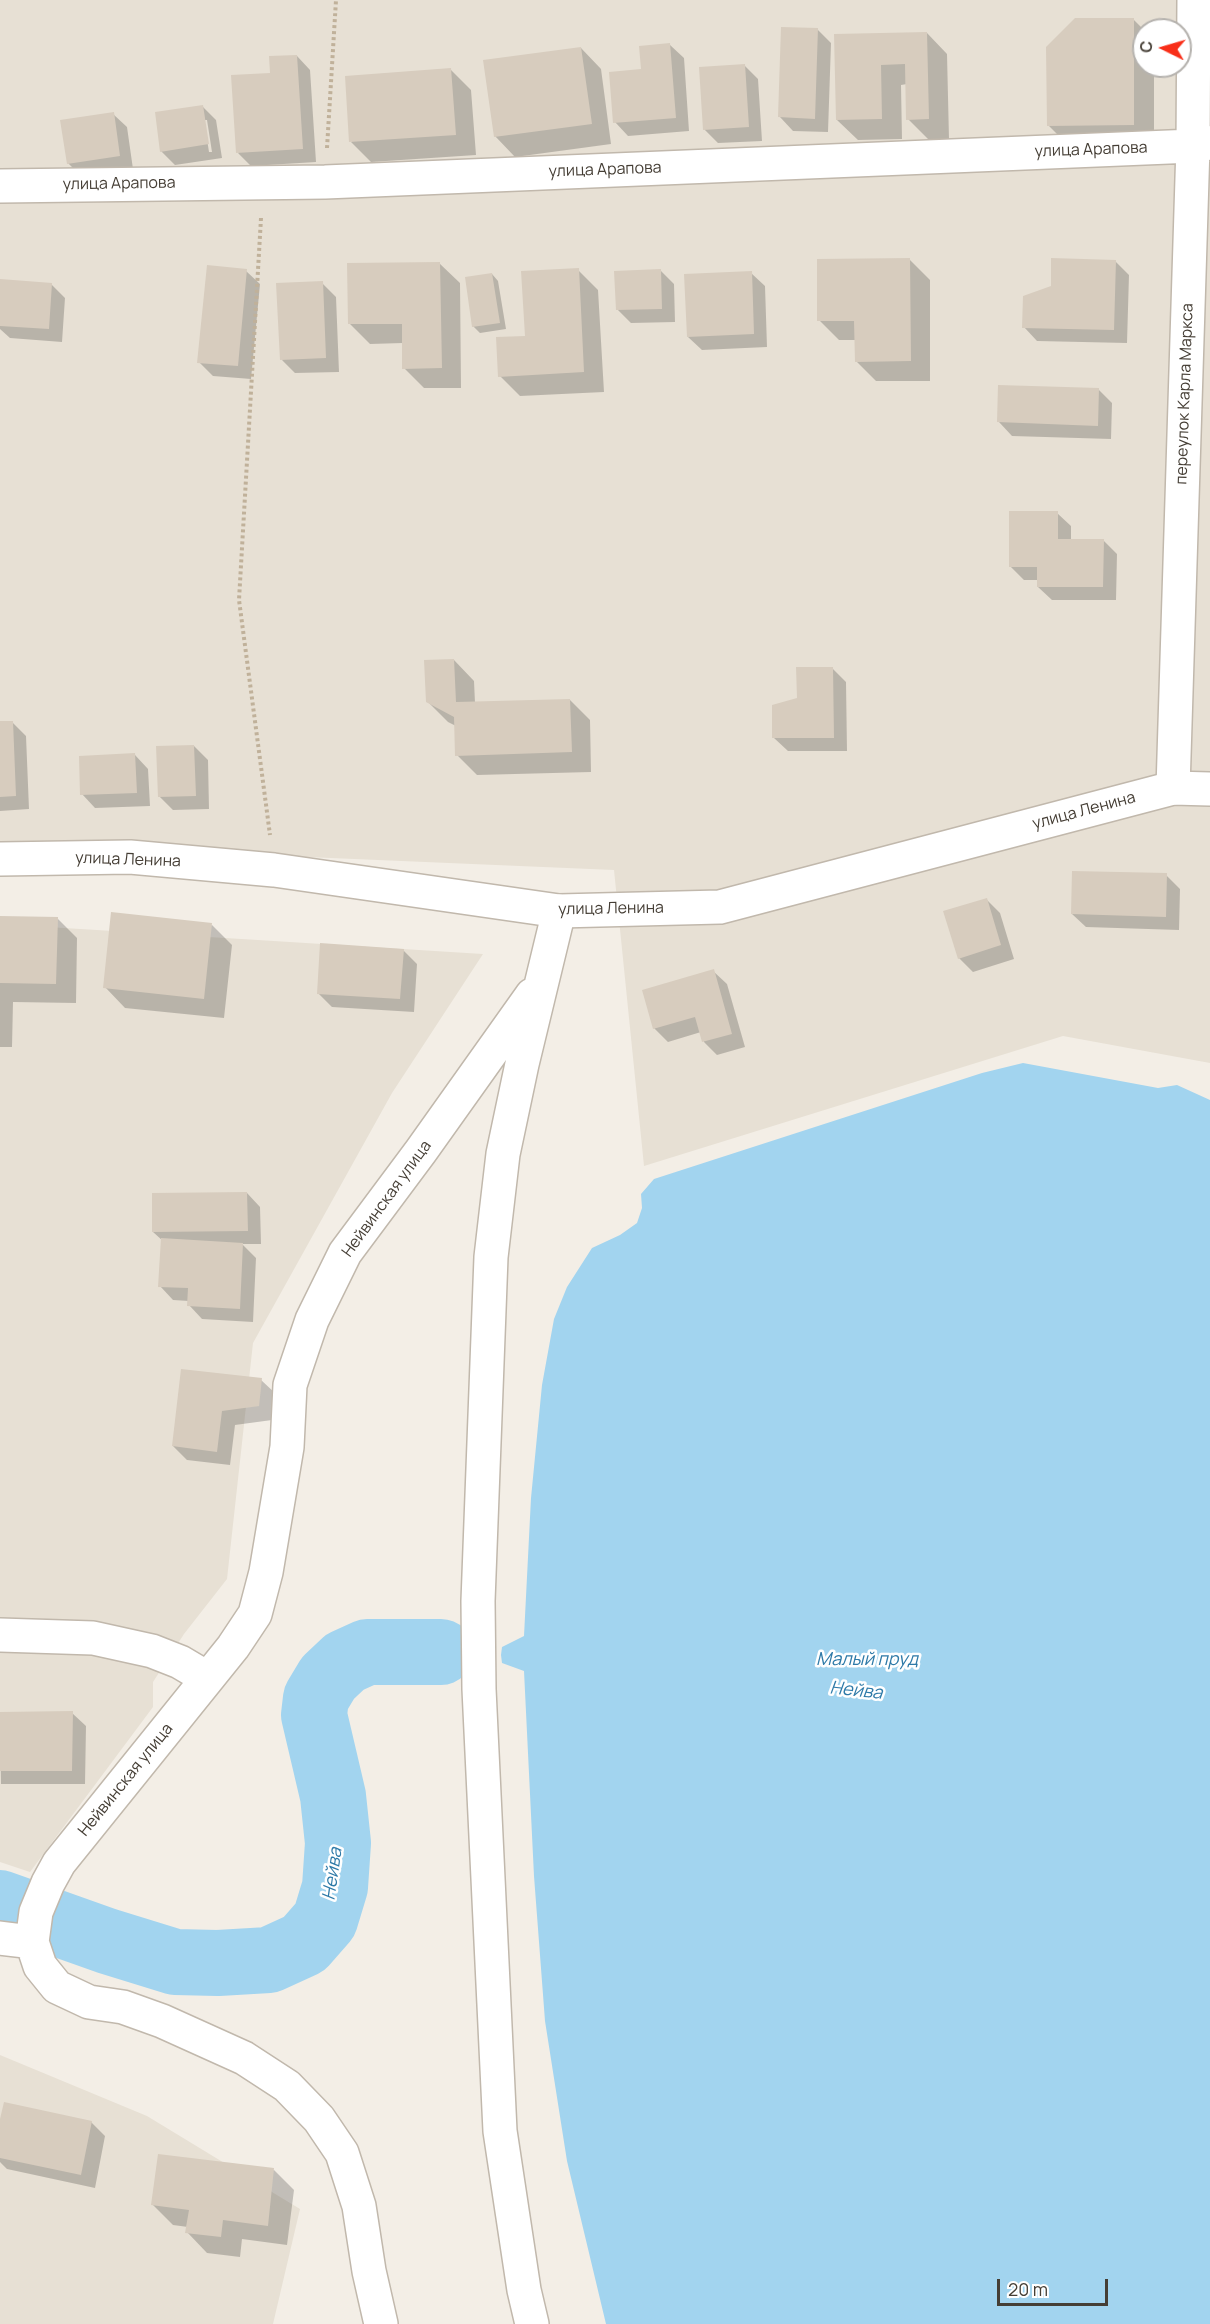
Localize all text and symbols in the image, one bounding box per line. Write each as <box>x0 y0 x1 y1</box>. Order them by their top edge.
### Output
north arrow <box>1132 18 1192 78</box>
text: С <box>1135 40 1158 53</box>
street label: улица Арапова <box>1034 138 1148 162</box>
street label: улица Арапова <box>548 158 662 182</box>
street label: улица Арапова <box>62 173 176 195</box>
street label: переулок Карла Маркса <box>1172 303 1198 485</box>
street label: улица Ленина <box>1030 788 1138 834</box>
street label: улица Ленина <box>75 849 181 871</box>
street label: улица Ленина <box>558 898 664 920</box>
street label: Нейвинская улица <box>338 1137 436 1261</box>
water label: Малый пруд <box>816 1649 918 1671</box>
water label: Нейва <box>829 1678 883 1704</box>
street label: Нейвинская улица <box>75 1720 177 1840</box>
water label: Нейва <box>319 1846 347 1902</box>
scale bar <box>1000 2267 1111 2305</box>
text: 20 m <box>1008 2277 1048 2301</box>

